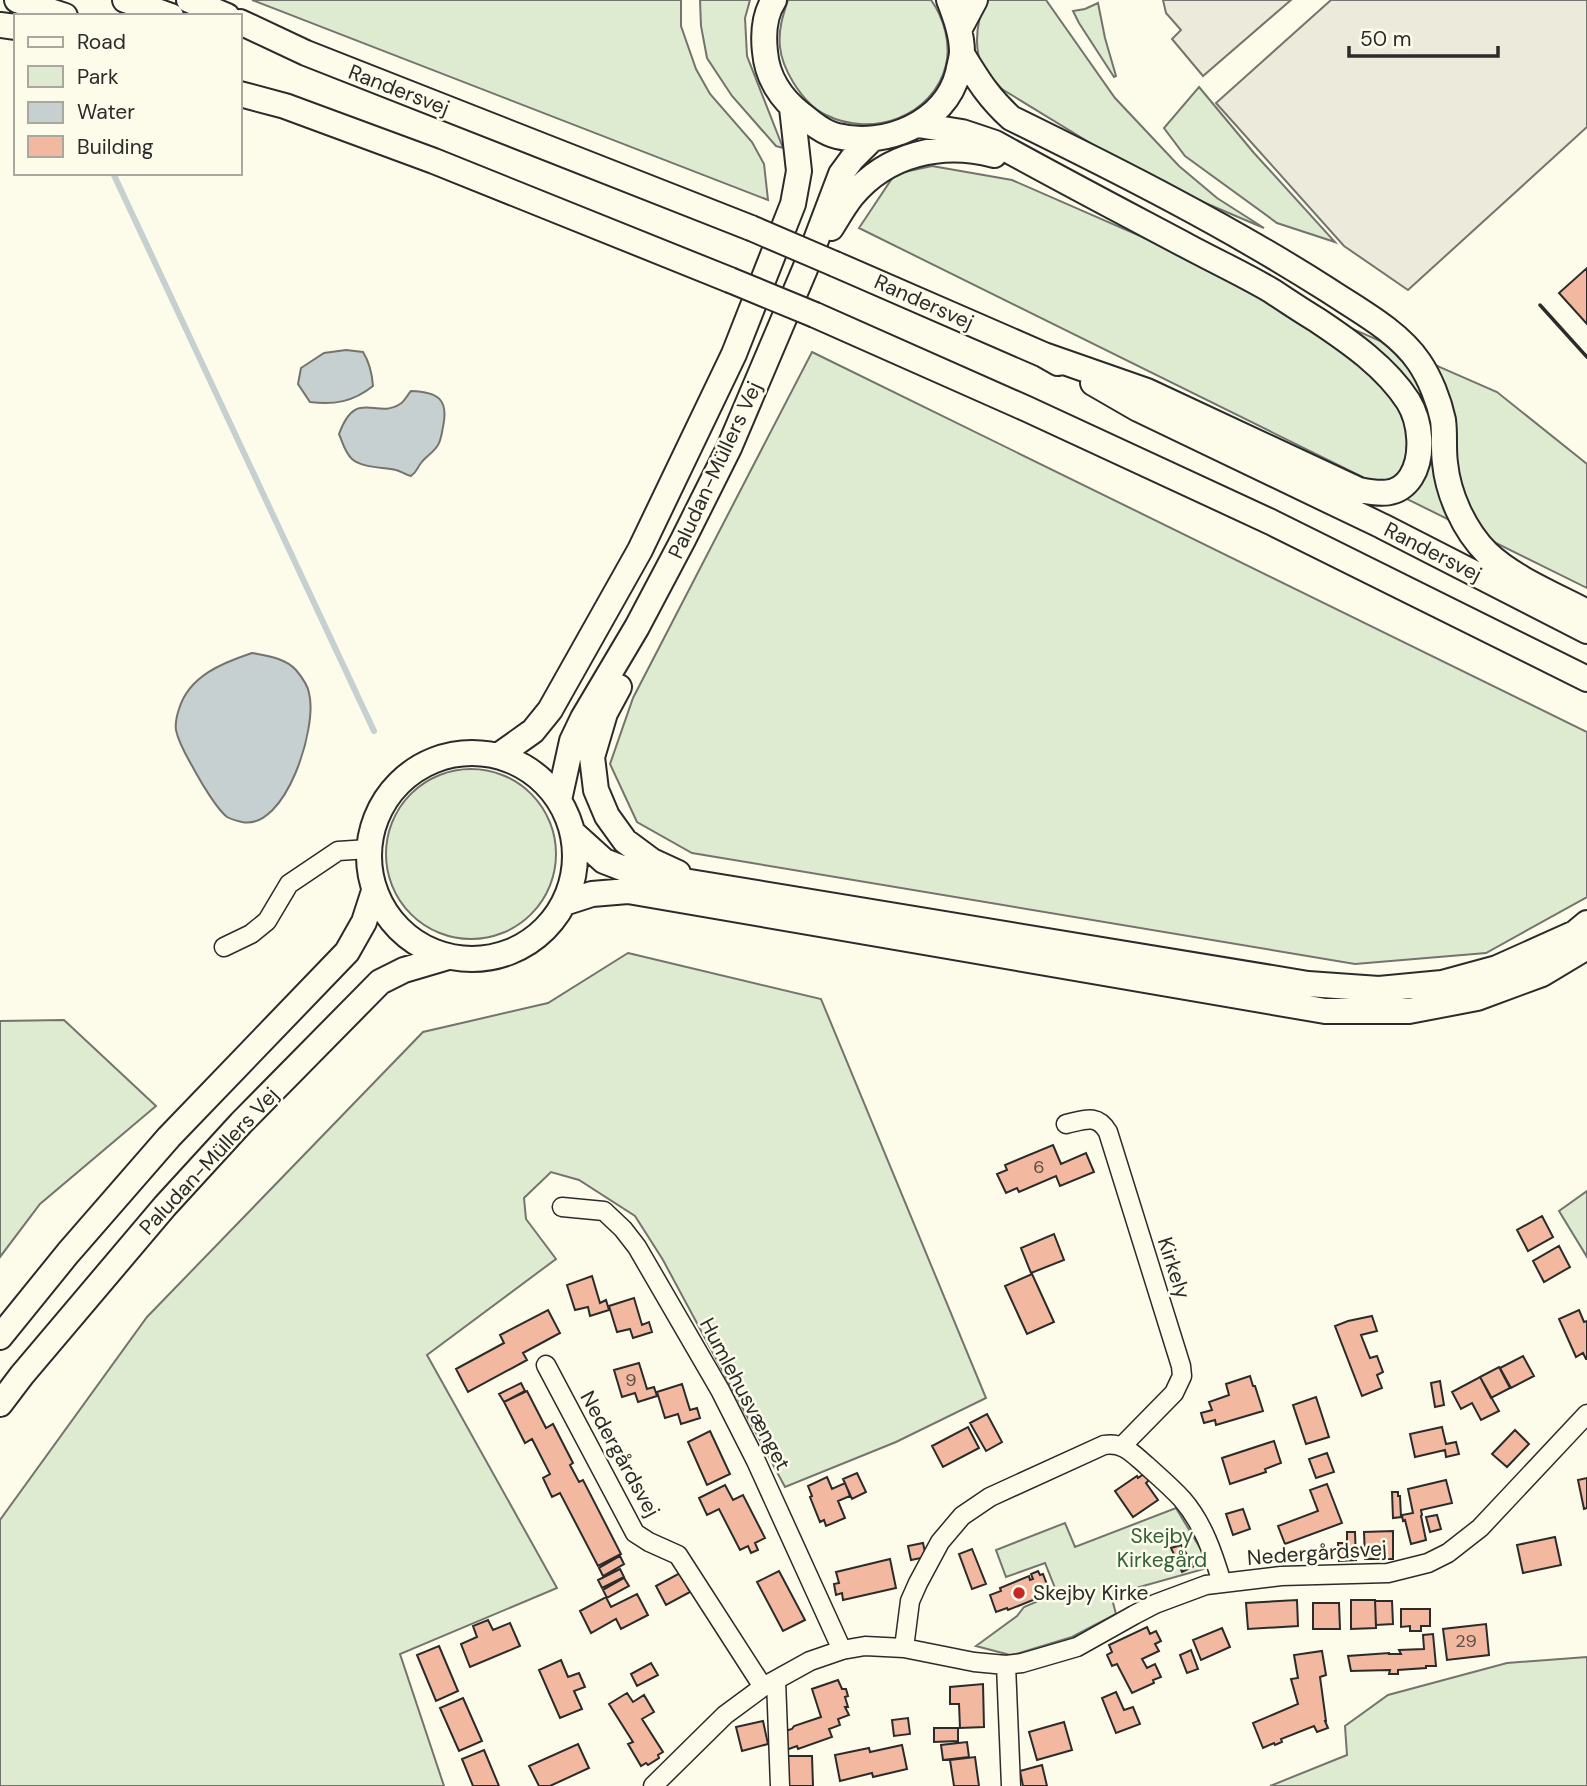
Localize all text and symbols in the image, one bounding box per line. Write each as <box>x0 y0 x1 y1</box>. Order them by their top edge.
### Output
legend <box>14 14 242 175</box>
scale bar <box>1349 14 1498 58</box>
text: 50 m <box>1360 25 1411 53</box>
text: Road <box>77 28 126 56</box>
street label: Randersvej <box>344 58 454 122</box>
text: Park <box>77 63 119 91</box>
text: Water <box>77 98 135 126</box>
text: Building <box>77 133 154 161</box>
street label: Randersvej <box>870 268 978 336</box>
street label: Paludan-Müllers Vej <box>662 377 768 563</box>
street label: Randersvej <box>1379 515 1487 589</box>
street label: Paludan-Müllers Vej <box>133 1081 285 1241</box>
house number: 6 <box>1033 1155 1045 1179</box>
street label: Kirkely <box>1151 1234 1197 1303</box>
street label: Humlehusvænget <box>693 1313 797 1475</box>
house number: 9 <box>625 1368 637 1392</box>
street label: Nedergårdsvej <box>574 1386 666 1522</box>
park label: Skejby Kirkegård <box>1117 1522 1207 1574</box>
street label: Nedergårdsvej <box>1246 1534 1388 1572</box>
place label: Skejby Kirke <box>1033 1579 1149 1607</box>
marker: Skejby Kirke <box>1011 1585 1027 1601</box>
house number: 29 <box>1455 1629 1477 1653</box>

